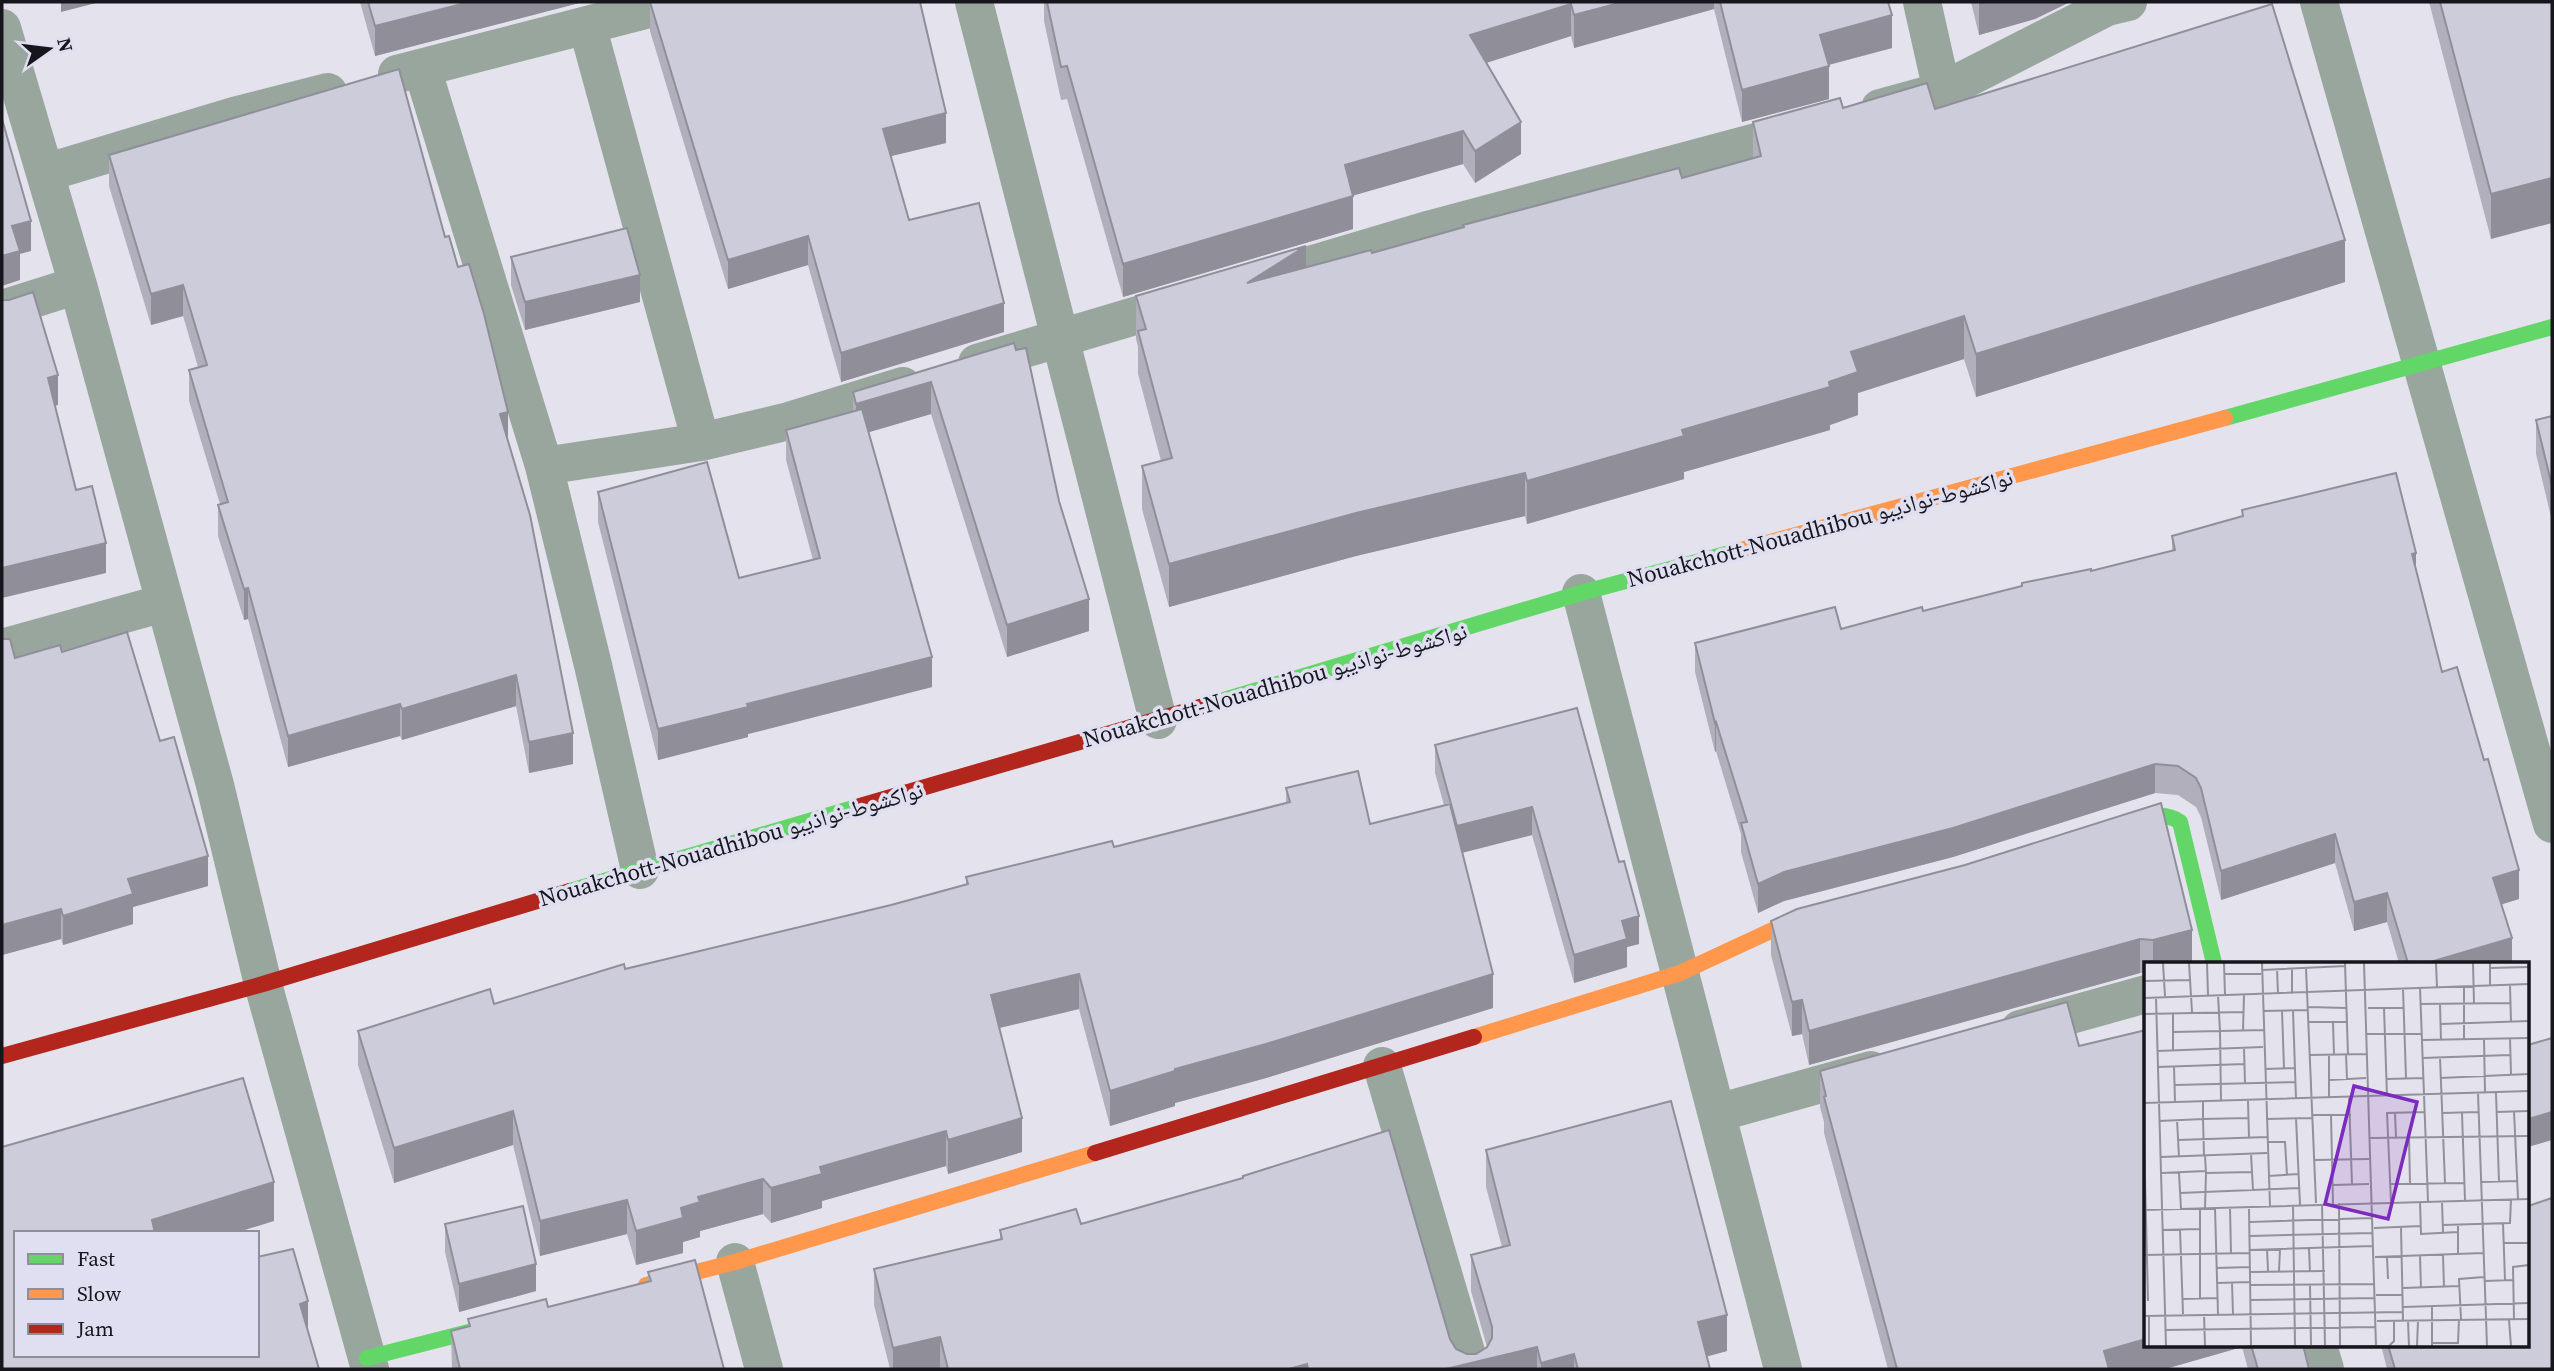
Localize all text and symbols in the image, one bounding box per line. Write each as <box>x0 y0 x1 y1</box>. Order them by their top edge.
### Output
north arrow <box>14 14 84 84</box>
text: N <box>51 35 80 55</box>
street label: Nouakchott-Nouadhibou نواكشوط-نواذيبو <box>1623 461 2017 595</box>
street label: Nouakchott-Nouadhibou نواكشوط-نواذيبو <box>1079 615 1471 755</box>
street label: Nouakchott-Nouadhibou نواكشوط-نواذيبو <box>535 774 927 914</box>
inset map <box>2144 962 2530 1346</box>
legend <box>14 1231 259 1357</box>
text: Fast <box>77 1244 115 1273</box>
text: Slow <box>77 1279 121 1308</box>
text: Jam <box>76 1314 114 1343</box>

